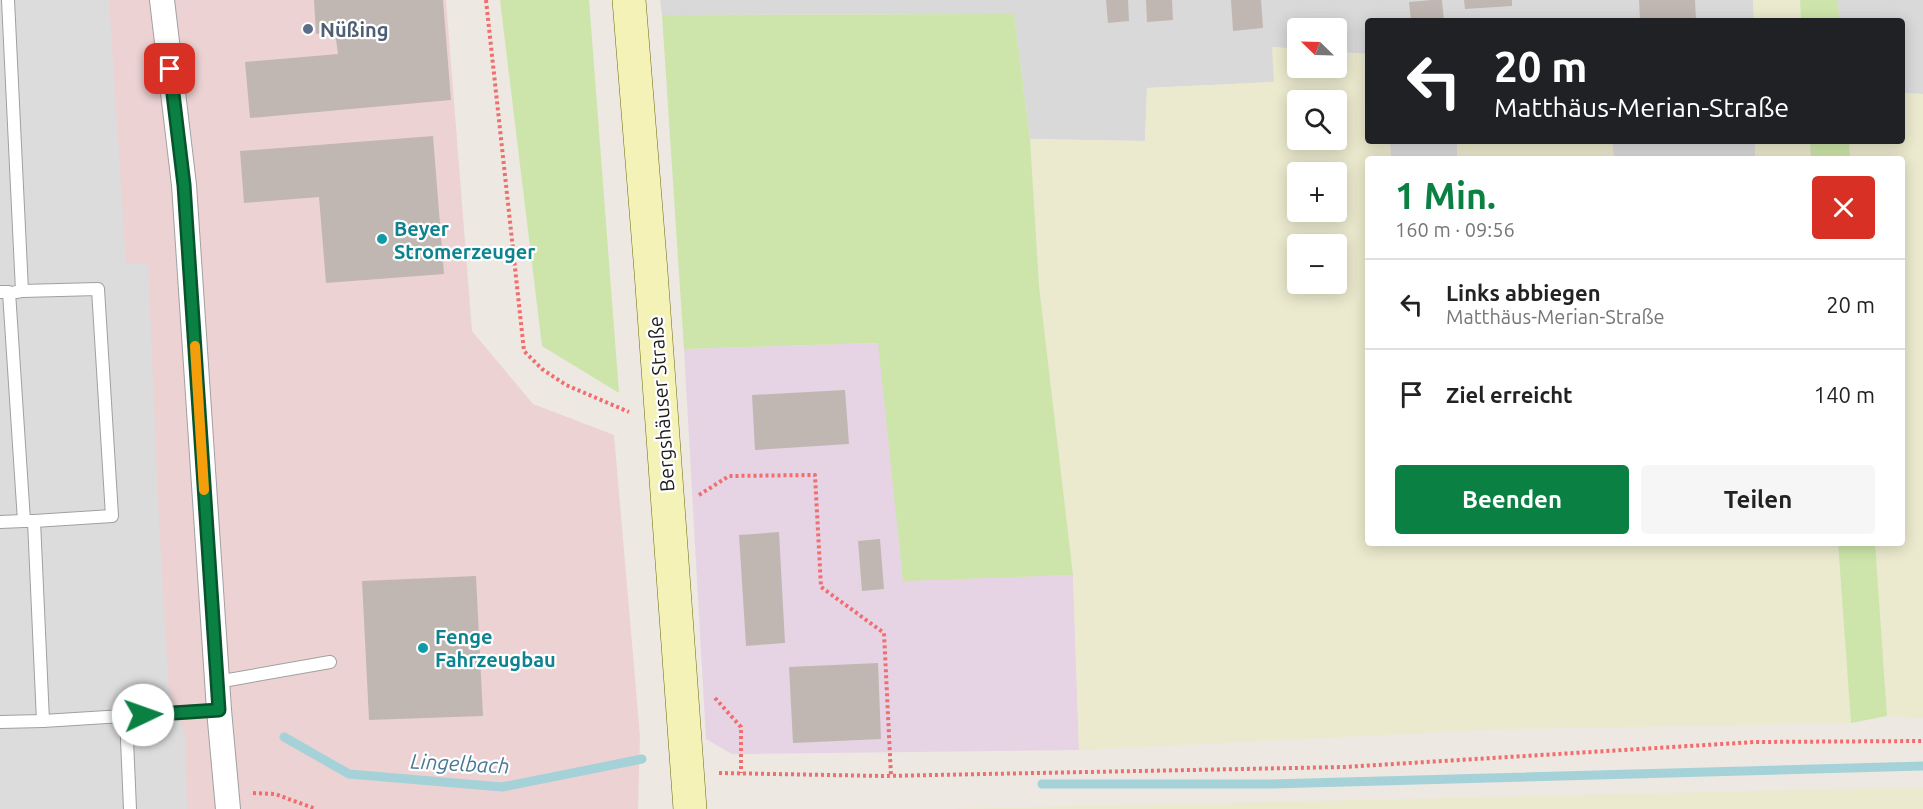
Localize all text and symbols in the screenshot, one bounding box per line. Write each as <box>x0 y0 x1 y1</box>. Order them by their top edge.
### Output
place label: Nüßing <box>320 18 389 41</box>
north arrow <box>1287 18 1347 78</box>
map controls <box>1287 18 1347 294</box>
marker: Nüßing <box>301 22 315 36</box>
icon: left <box>1395 42 1473 120</box>
pin <box>144 43 195 94</box>
text: 20 m <box>1494 43 1588 90</box>
icon: arrive <box>153 52 186 85</box>
button: search <box>1287 90 1347 150</box>
text: Matthäus-Merian-Straße <box>1494 92 1789 122</box>
button: + <box>1287 162 1347 222</box>
text: 1 Min. <box>1395 175 1496 216</box>
button: close <box>1812 176 1875 239</box>
place label: Beyer Stromerzeuger <box>394 217 536 263</box>
text: 160 m · 09:56 <box>1395 218 1515 241</box>
marker: Beyer Stromerzeuger <box>375 232 389 246</box>
button: − <box>1287 234 1347 294</box>
text: Links abbiegen <box>1446 280 1601 305</box>
icon: left <box>1395 288 1428 321</box>
text: 20 m <box>1826 292 1875 317</box>
text: Matthäus-Merian-Straße <box>1446 305 1665 328</box>
street label: Bergshäuser Straße <box>643 316 679 492</box>
icon: arrive <box>1395 378 1428 411</box>
text: Ziel erreicht <box>1446 382 1573 407</box>
text: 140 m <box>1814 382 1875 407</box>
button: Beenden <box>1395 465 1629 534</box>
button: Teilen <box>1641 465 1875 534</box>
place label: Fenge Fahrzeugbau <box>435 625 556 671</box>
marker: Fenge Fahrzeugbau <box>416 641 430 655</box>
position arrow <box>111 683 175 747</box>
water label: Lingelbach <box>410 748 510 778</box>

